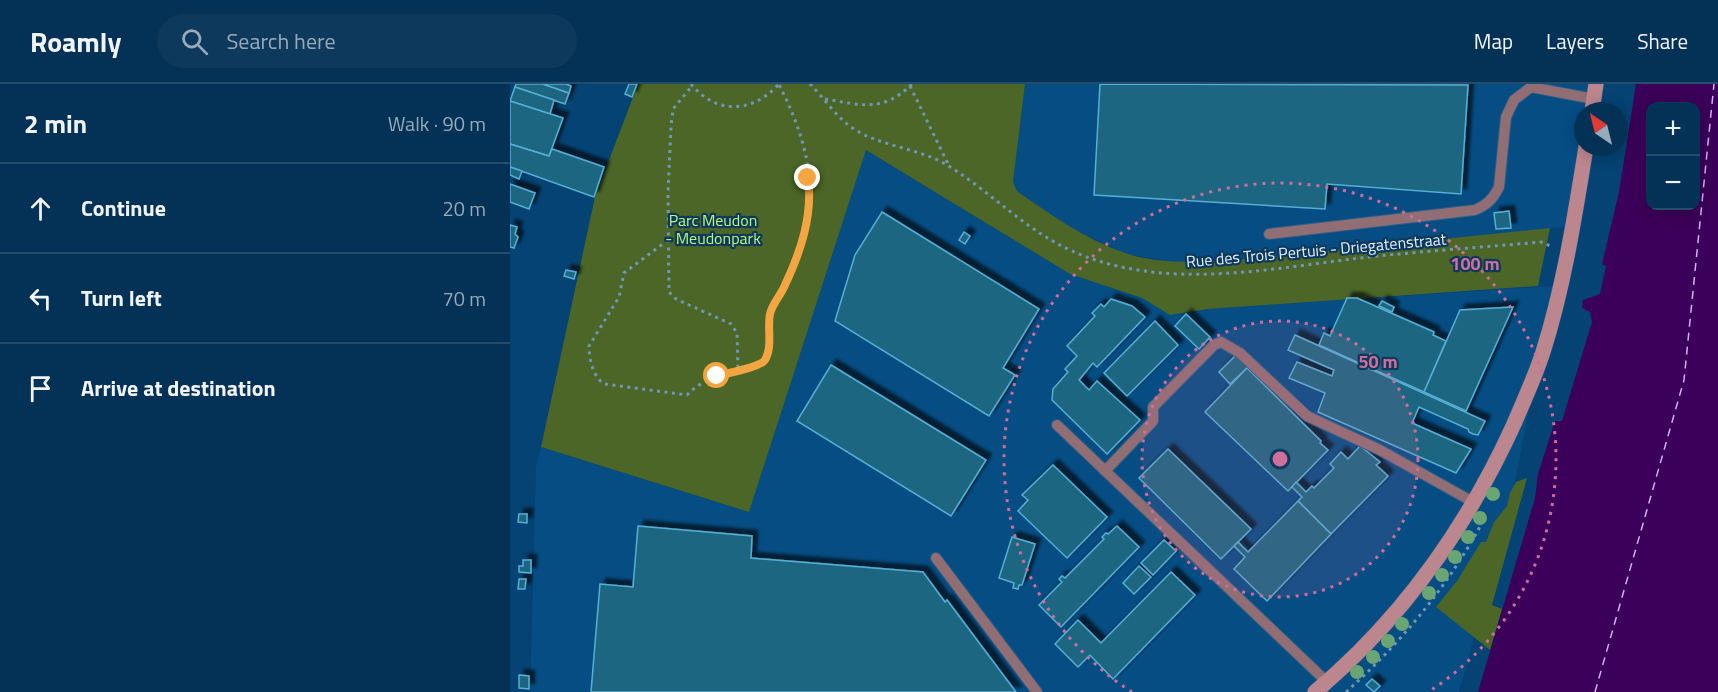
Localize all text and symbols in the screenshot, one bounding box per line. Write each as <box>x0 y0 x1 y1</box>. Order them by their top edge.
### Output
search box <box>157 14 577 68</box>
text: Roamly <box>30 20 121 63</box>
text: Search here <box>226 24 336 58</box>
icon: search <box>178 25 211 58</box>
text: Map <box>1474 25 1513 57</box>
text: Layers <box>1546 25 1604 57</box>
text: Share <box>1637 25 1688 57</box>
north arrow <box>1574 102 1628 156</box>
map controls <box>1646 102 1700 210</box>
button: + <box>1646 102 1700 156</box>
text: 2 min <box>24 104 87 143</box>
text: Walk · 90 m <box>388 108 486 139</box>
button: − <box>1646 156 1700 210</box>
route end <box>794 164 820 190</box>
text: Continue <box>81 191 166 225</box>
icon: ahead <box>24 192 57 225</box>
text: 20 m <box>442 193 486 224</box>
park label: Parc Meudon - Meudonpark <box>665 208 761 250</box>
street label: Rue des Trois Pertuis - Driegatenstraat <box>1185 227 1447 273</box>
text: 100 m <box>1450 250 1500 277</box>
text: Turn left <box>81 281 162 315</box>
icon: left <box>24 282 57 315</box>
text: 70 m <box>442 283 486 314</box>
text: 50 m <box>1358 348 1398 375</box>
route start <box>703 362 729 388</box>
text: Arrive at destination <box>81 371 276 405</box>
icon: arrive <box>24 372 57 405</box>
centre of rings <box>1270 449 1290 469</box>

